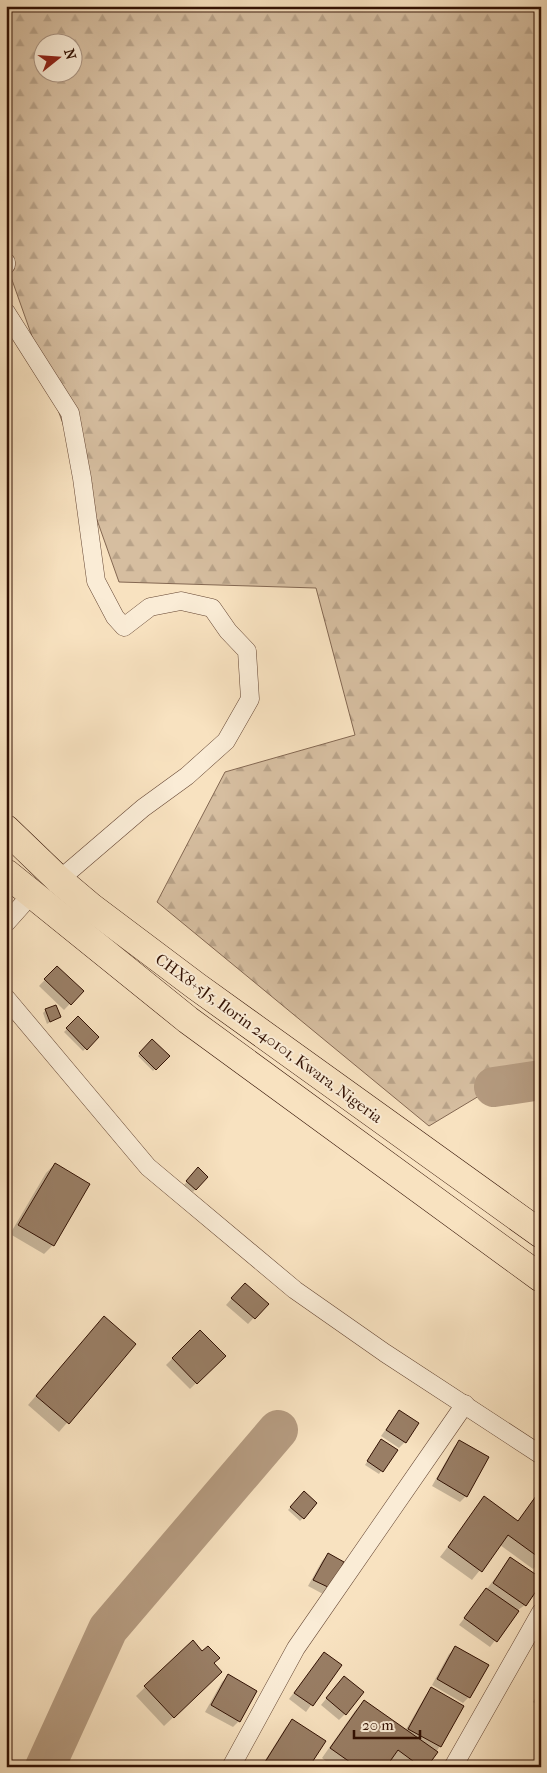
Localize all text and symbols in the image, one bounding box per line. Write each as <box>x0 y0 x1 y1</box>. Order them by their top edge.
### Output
north arrow <box>32 32 82 82</box>
text: N <box>60 47 80 62</box>
street label: CHX8+5J5, Ilorin 240101, Kwara, Nigeria <box>152 949 387 1127</box>
scale bar <box>354 1708 421 1740</box>
text: 20 m <box>362 1716 394 1734</box>

